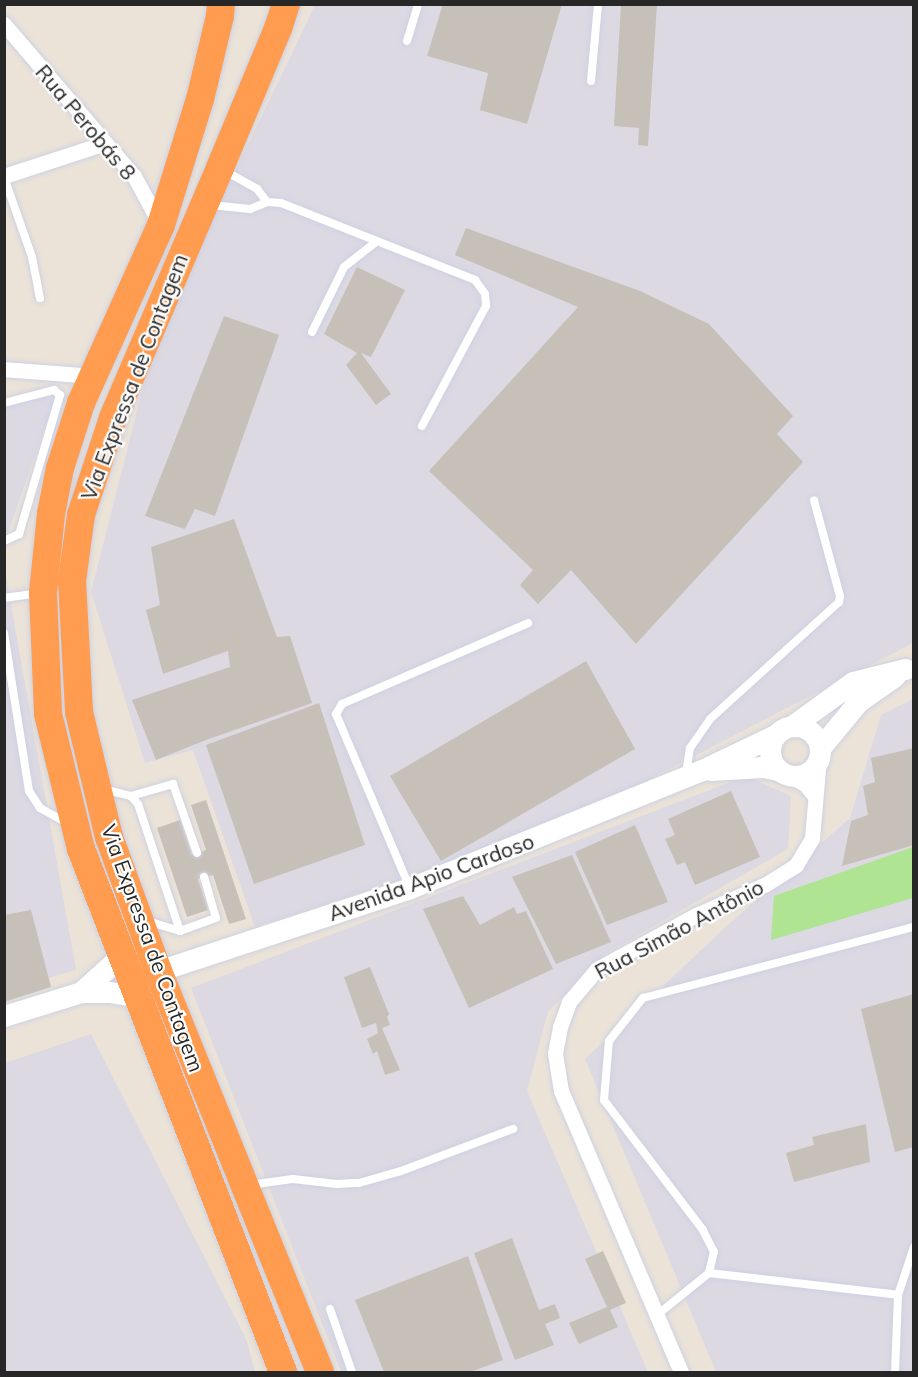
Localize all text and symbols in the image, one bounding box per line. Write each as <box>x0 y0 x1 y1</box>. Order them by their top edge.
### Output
street label: Rua Perobás 8 <box>31 59 141 185</box>
street label: Via Expressa de Contagem <box>75 250 193 504</box>
street label: Via Expressa de Contagem <box>96 821 210 1075</box>
street label: Avenida Apio Cardoso <box>325 828 537 926</box>
street label: Rua Simão Antônio <box>590 874 768 984</box>

